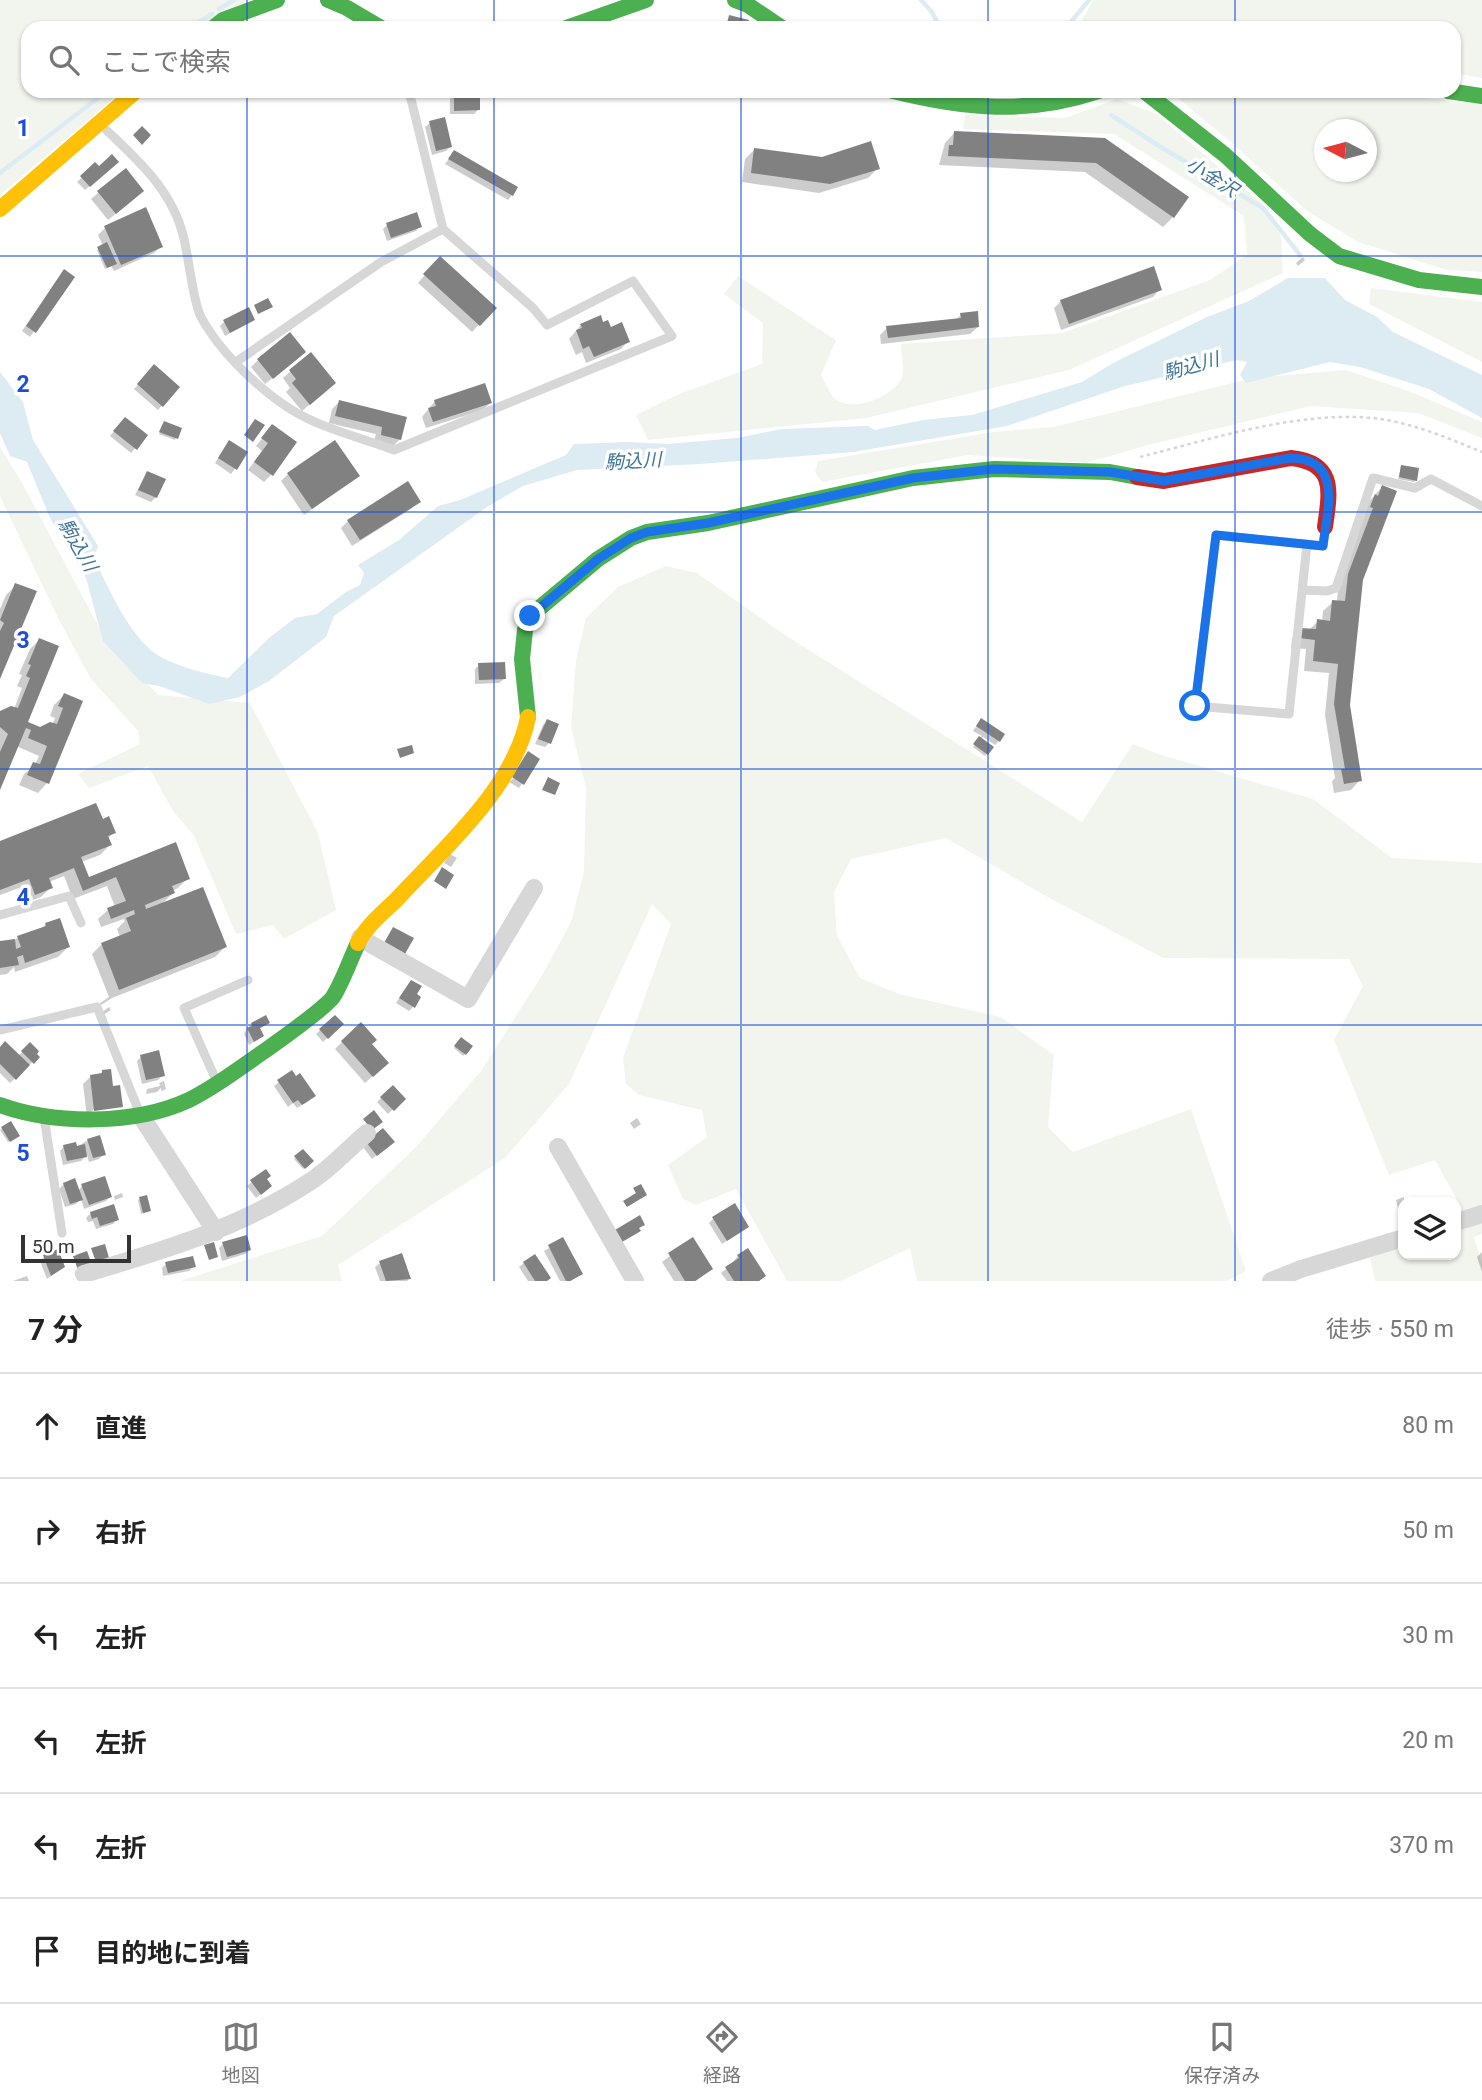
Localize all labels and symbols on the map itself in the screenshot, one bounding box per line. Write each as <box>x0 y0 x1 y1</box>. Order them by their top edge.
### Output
text: 1 <box>16 115 30 142</box>
north arrow <box>1314 119 1377 182</box>
water label: 小金沢 <box>1182 152 1245 203</box>
water label: 駒込川 <box>1160 347 1223 384</box>
text: 2 <box>16 371 30 398</box>
water label: 駒込川 <box>604 448 664 474</box>
water label: 駒込川 <box>54 515 103 577</box>
route end <box>514 600 545 631</box>
text: 3 <box>16 627 30 654</box>
route start <box>1179 690 1210 721</box>
text: 4 <box>16 884 30 911</box>
text: 5 <box>16 1140 30 1167</box>
scale bar <box>21 1232 131 1264</box>

